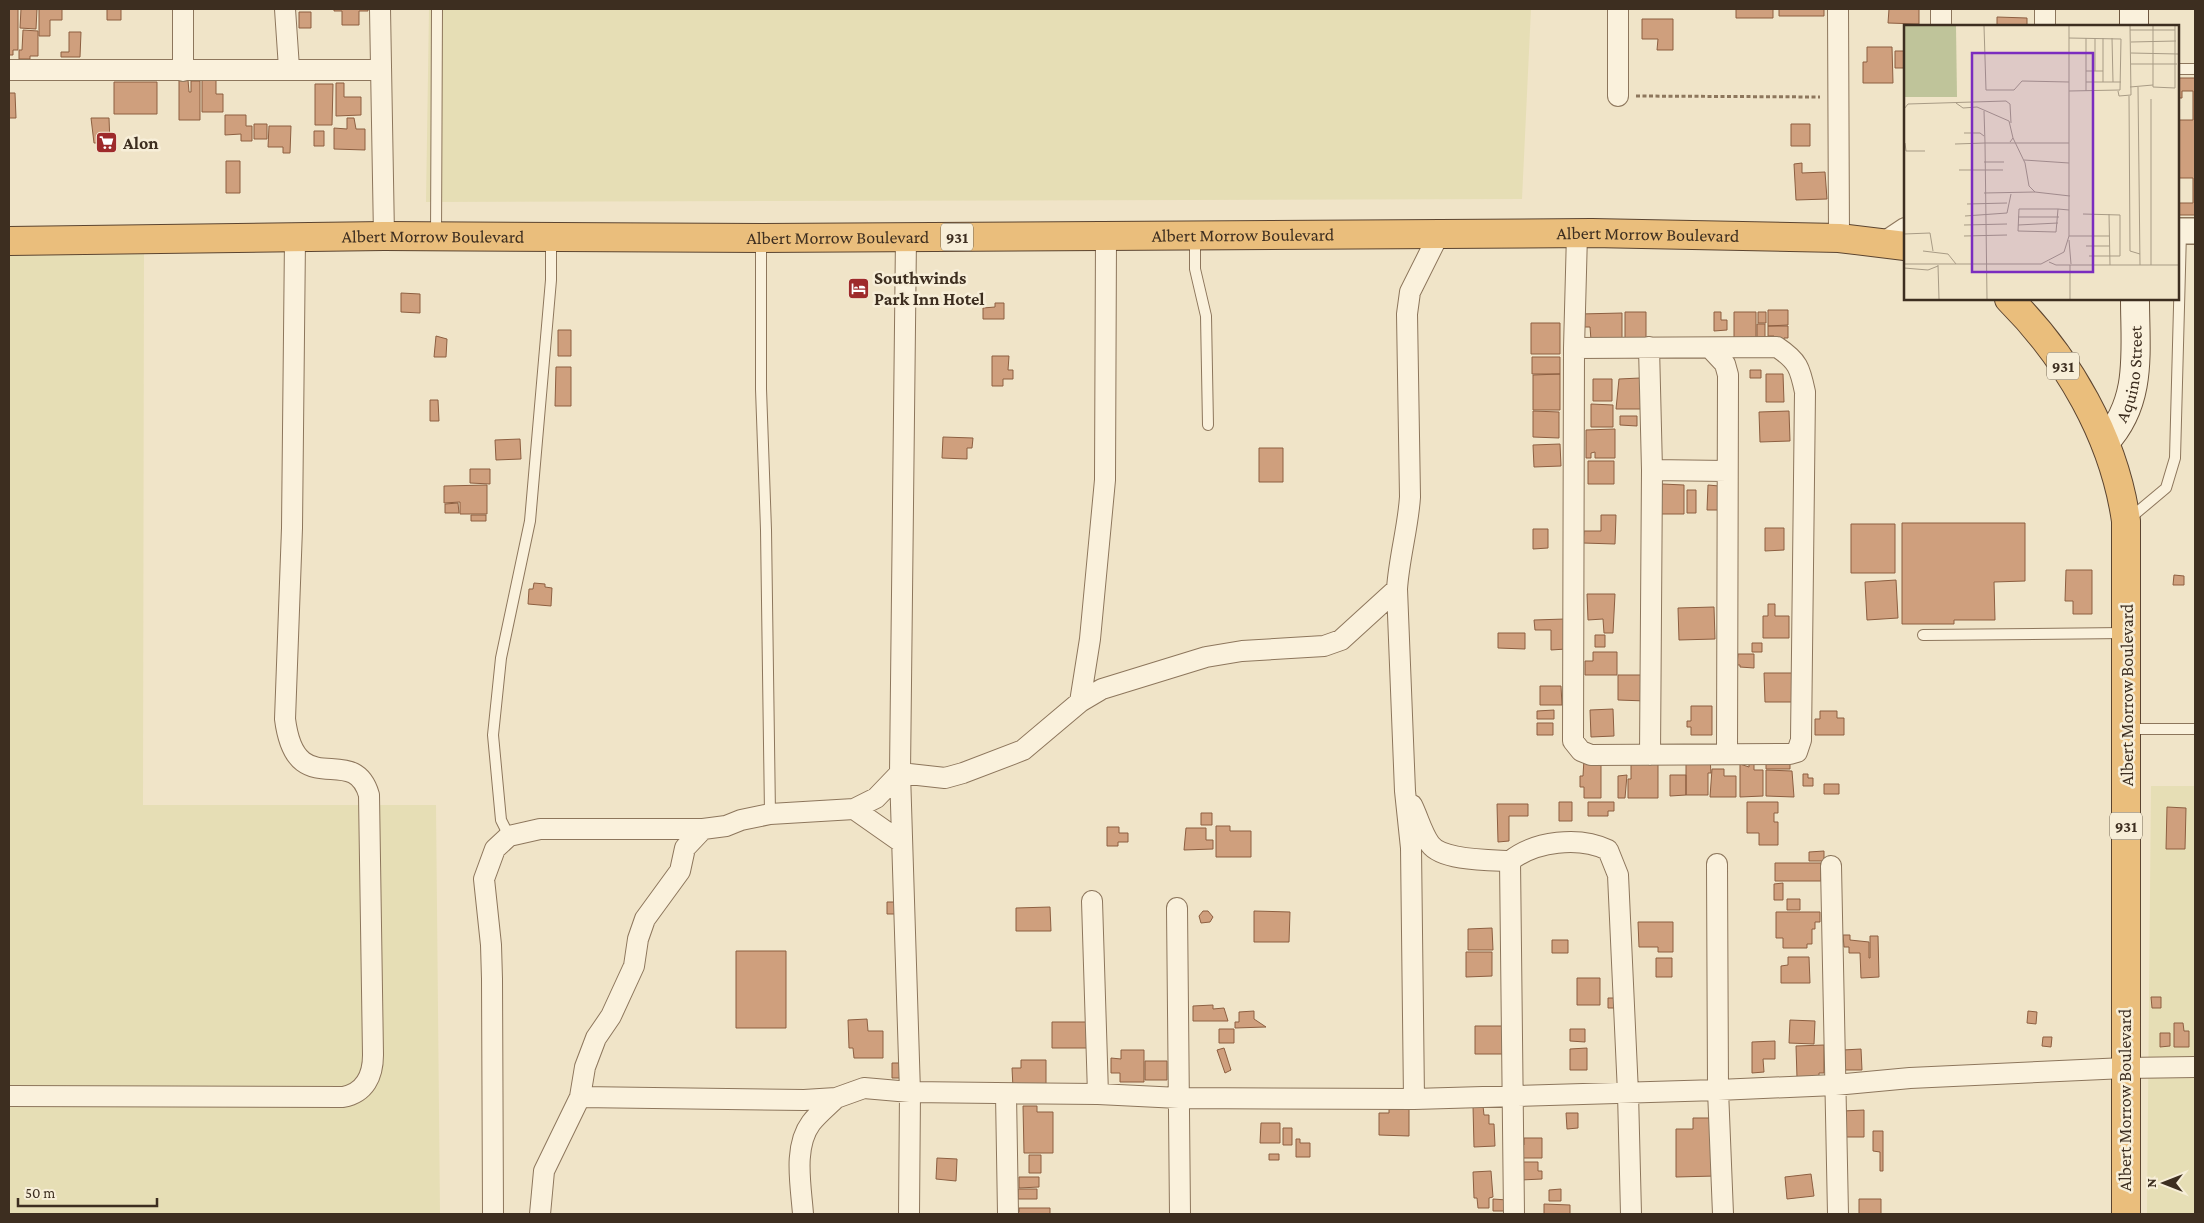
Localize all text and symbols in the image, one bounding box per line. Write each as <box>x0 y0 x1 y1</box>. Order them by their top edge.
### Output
inset map <box>1904 25 2179 300</box>
supermarket icon: Alon <box>95 131 119 155</box>
place label: Alon <box>122 133 159 153</box>
road number: 931 <box>941 223 973 250</box>
street label: Albert Morrow Boulevard <box>1557 223 1740 246</box>
street label: Albert Morrow Boulevard <box>1152 225 1335 246</box>
street label: Albert Morrow Boulevard <box>341 226 525 247</box>
street label: Albert Morrow Boulevard <box>747 227 930 248</box>
place label: Southwinds Park Inn Hotel <box>874 268 985 309</box>
hotel icon: Southwinds Park Inn Hotel <box>846 276 870 300</box>
street label: Aquino Street <box>2111 324 2146 425</box>
road number: 931 <box>2047 352 2079 380</box>
street label: Albert Morrow Boulevard <box>2117 603 2137 786</box>
road number: 931 <box>2110 812 2142 839</box>
street label: Albert Morrow Boulevard <box>2115 1008 2135 1191</box>
north arrow <box>2139 1158 2189 1208</box>
scale bar <box>18 1176 156 1208</box>
text: N <box>2143 1178 2159 1188</box>
text: 50 m <box>25 1185 55 1201</box>

